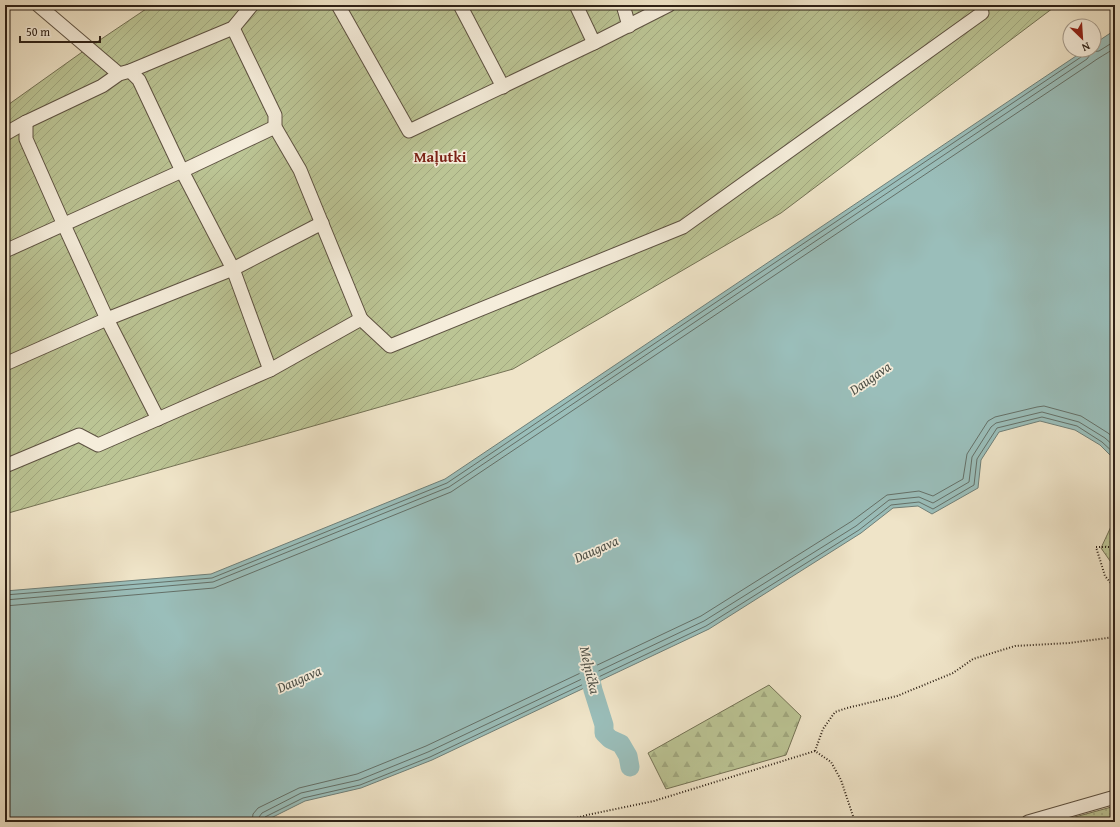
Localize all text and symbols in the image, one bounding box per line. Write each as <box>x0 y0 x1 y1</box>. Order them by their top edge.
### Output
scale bar <box>20 18 100 44</box>
north arrow <box>1062 18 1102 58</box>
text: 50 m <box>26 23 50 40</box>
text: N <box>1079 38 1093 56</box>
district label: Maļutki <box>414 146 467 167</box>
water label: Daugava <box>844 356 895 400</box>
water label: Daugava <box>570 530 622 568</box>
water label: Meļņička <box>575 644 605 697</box>
water label: Daugava <box>273 660 325 698</box>

